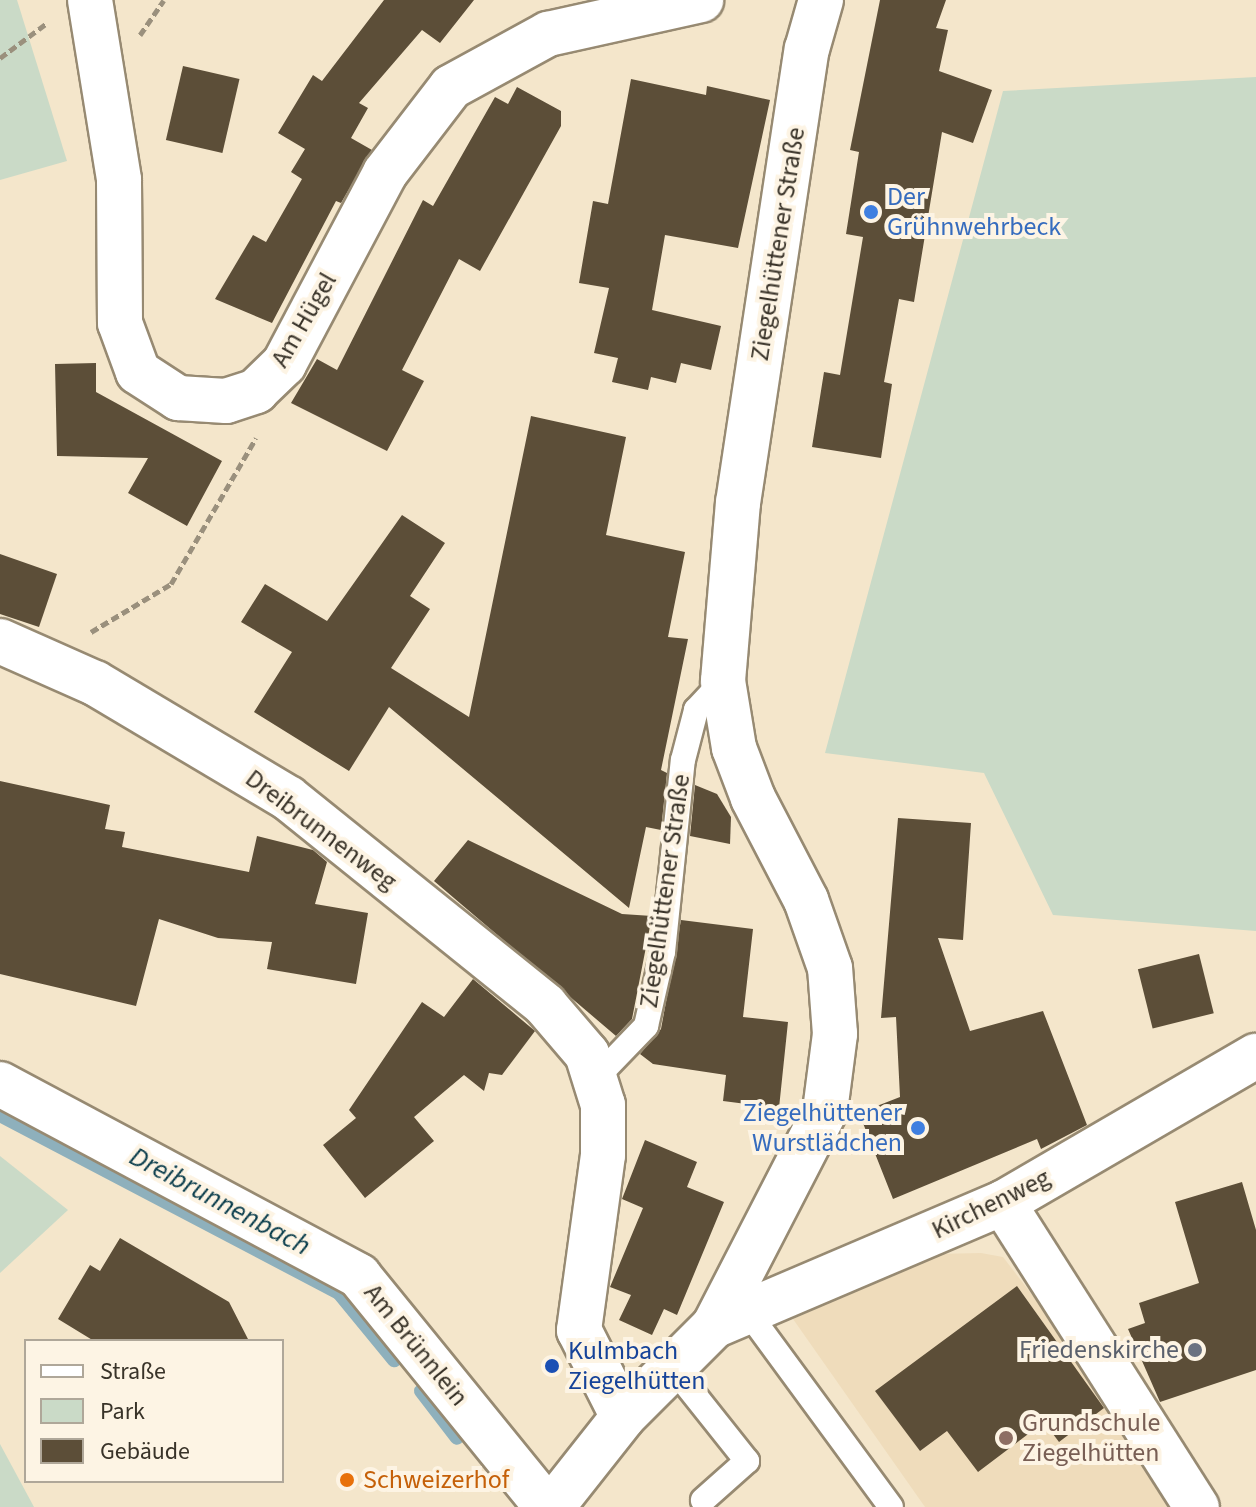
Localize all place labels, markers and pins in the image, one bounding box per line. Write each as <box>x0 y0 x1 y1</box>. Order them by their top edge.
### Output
place label: Der Grühnwehrbeck <box>887 181 1061 242</box>
marker: Der Grühnwehrbeck <box>862 203 880 221</box>
place label: Ziegelhüttener Wurstlädchen <box>743 1097 902 1158</box>
marker: Ziegelhüttener Wurstlädchen <box>909 1119 927 1137</box>
place label: Friedenskirche <box>1019 1334 1179 1366</box>
place label: Kulmbach Ziegelhütten <box>568 1335 705 1396</box>
marker: Friedenskirche <box>1186 1341 1204 1359</box>
marker: Kulmbach Ziegelhütten <box>543 1357 561 1375</box>
place label: Grundschule Ziegelhütten <box>1022 1407 1160 1468</box>
marker: Grundschule Ziegelhütten <box>997 1429 1015 1447</box>
place label: Schweizerhof <box>363 1464 509 1496</box>
marker: Schweizerhof <box>338 1471 356 1489</box>

